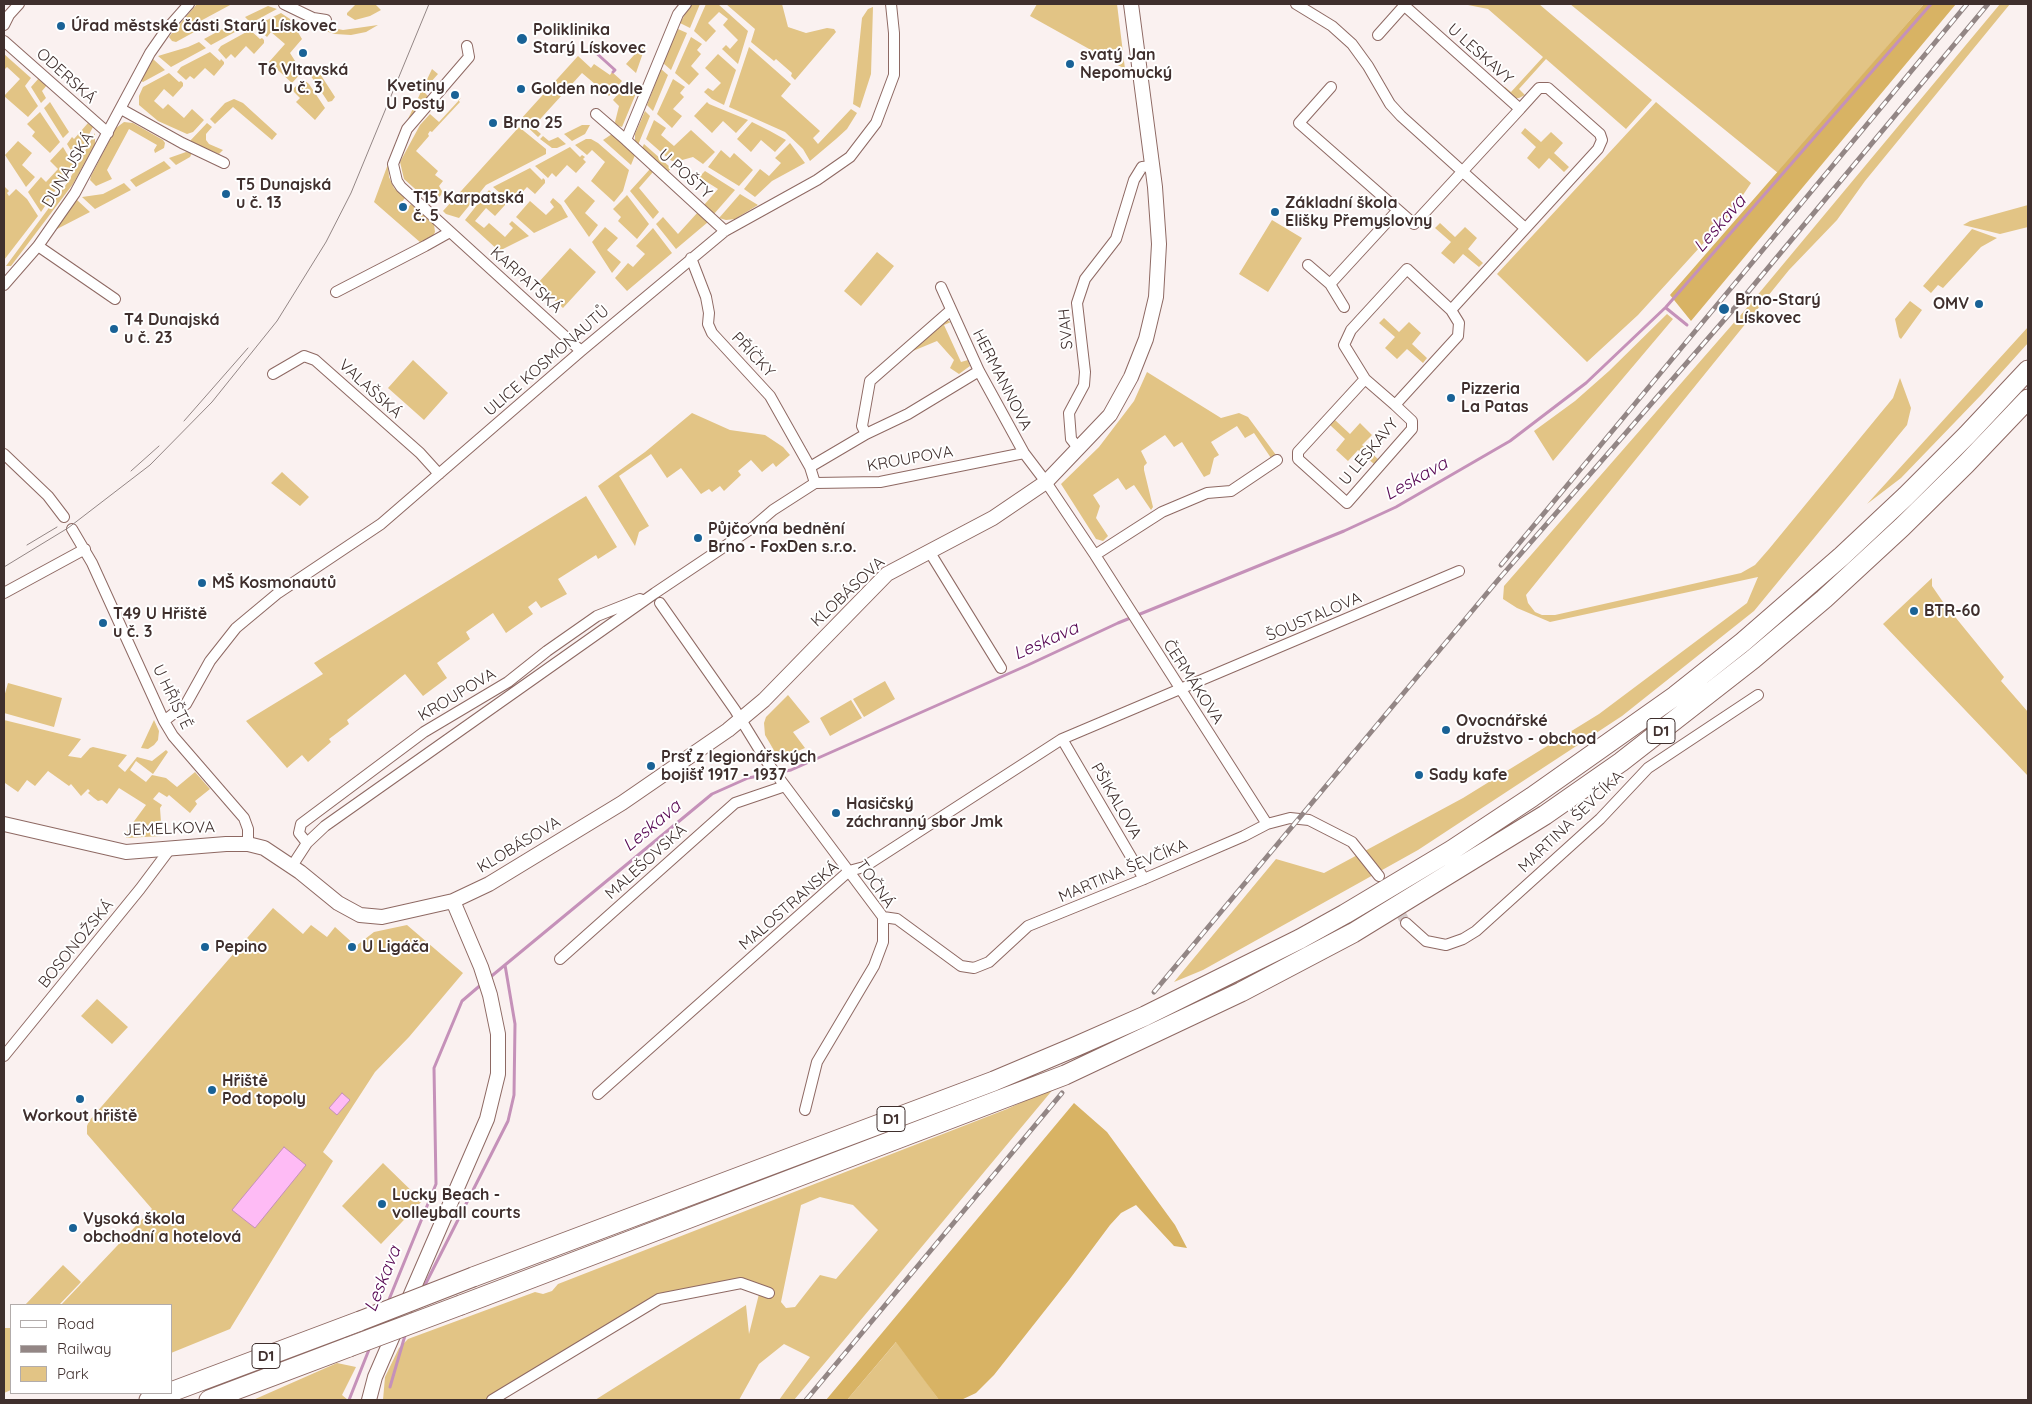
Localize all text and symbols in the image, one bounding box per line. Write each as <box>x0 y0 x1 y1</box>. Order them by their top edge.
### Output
place label: Úřad městské části Starý Lískovec <box>71 16 337 36</box>
marker: Úřad městské části Starý Lískovec <box>55 20 67 32</box>
place label: Poliklinika Starý Lískovec <box>533 20 646 58</box>
street label: U LESKAVY <box>1443 20 1517 88</box>
marker: Poliklinika Starý Lískovec <box>515 32 529 46</box>
street label: ODERSKÁ <box>32 44 100 108</box>
place label: svatý Jan Nepomucký <box>1080 45 1172 83</box>
marker: T6 Vltavská u č. 3 <box>297 47 309 59</box>
marker: svatý Jan Nepomucký <box>1064 58 1076 70</box>
place label: T6 Vltavská u č. 3 <box>258 60 348 98</box>
place label: Kvetiny U Posty <box>386 76 445 114</box>
place label: Golden noodle <box>531 79 643 99</box>
marker: Golden noodle <box>515 83 527 95</box>
marker: Kvetiny U Posty <box>449 89 461 101</box>
place label: Brno 25 <box>503 113 563 133</box>
marker: Brno 25 <box>487 117 499 129</box>
street label: DUNAJSKÁ <box>38 129 98 211</box>
street label: U POŠTY <box>654 145 716 203</box>
place label: T5 Dunajská u č. 13 <box>236 175 331 213</box>
marker: T5 Dunajská u č. 13 <box>220 188 232 200</box>
place label: T15 Karpatská č. 5 <box>413 188 524 226</box>
water label: Leskava <box>1689 191 1751 257</box>
place label: Základní škola Elišky Přemyslovny <box>1285 193 1432 231</box>
marker: T15 Karpatská č. 5 <box>397 201 409 213</box>
marker: Základní škola Elišky Přemyslovny <box>1269 206 1281 218</box>
street label: KARPATSKÁ <box>486 243 566 317</box>
place label: Brno-Starý Lískovec <box>1735 290 1821 328</box>
place label: OMV <box>1933 294 1969 314</box>
marker: OMV <box>1973 298 1985 310</box>
street label: ULICE KOSMONAUTŮ <box>481 302 613 420</box>
marker: Brno-Starý Lískovec <box>1717 302 1731 316</box>
street label: SVAH <box>1055 308 1077 350</box>
place label: T4 Dunajská u č. 23 <box>124 310 220 348</box>
marker: T4 Dunajská u č. 23 <box>108 323 120 335</box>
street label: HERMANNOVA <box>968 326 1036 434</box>
street label: PŘÍČKY <box>727 328 779 382</box>
street label: VALAŠSKÁ <box>334 356 406 422</box>
place label: Pizzeria La Patas <box>1461 379 1528 417</box>
marker: Pizzeria La Patas <box>1445 392 1457 404</box>
street label: U LESKAVY <box>1335 415 1403 489</box>
street label: KROUPOVA <box>865 442 955 476</box>
water label: Leskava <box>1381 453 1451 505</box>
place label: Půjčovna bednění Brno - FoxDen s.r.o. <box>708 519 856 557</box>
marker: Půjčovna bednění Brno - FoxDen s.r.o. <box>692 532 704 544</box>
street label: KLOBÁSOVA <box>807 553 889 631</box>
place label: MŠ Kosmonautů <box>212 573 336 593</box>
marker: MŠ Kosmonautů <box>196 577 208 589</box>
street label: ŠOUSTALOVA <box>1263 588 1365 646</box>
place label: BTR-60 <box>1924 601 1980 621</box>
place label: T49 U Hřiště u č. 3 <box>113 604 207 642</box>
marker: BTR-60 <box>1908 605 1920 617</box>
marker: T49 U Hřiště u č. 3 <box>97 617 109 629</box>
water label: Leskava <box>1010 617 1082 665</box>
street label: ČERMÁKOVA <box>1159 636 1227 728</box>
street label: U HŘIŠTĚ <box>148 661 196 733</box>
street label: KROUPOVA <box>415 664 499 726</box>
place label: Ovocnářské družstvo - obchod <box>1456 711 1596 749</box>
road number: D1 <box>1647 718 1675 744</box>
marker: Ovocnářské družstvo - obchod <box>1440 724 1452 736</box>
place label: Prsť z legionářských bojišť 1917 - 1937 <box>661 747 816 785</box>
marker: Prsť z legionářských bojišť 1917 - 1937 <box>645 760 657 772</box>
street label: PŠIKALOVA <box>1087 760 1145 842</box>
place label: Sady kafe <box>1429 765 1508 785</box>
street label: MARTINA ŠEVČÍKA <box>1515 767 1627 877</box>
marker: Sady kafe <box>1413 769 1425 781</box>
place label: Hasičský záchranný sbor Jmk <box>846 794 1003 832</box>
water label: Leskava <box>619 796 685 856</box>
marker: Hasičský záchranný sbor Jmk <box>830 807 842 819</box>
street label: KLOBÁSOVA <box>474 813 564 877</box>
street label: JEMELKOVA <box>123 818 215 840</box>
street label: MALEŠOVSKÁ <box>601 820 691 904</box>
street label: MARTINA ŠEVČÍKA <box>1056 835 1190 907</box>
street label: TOČNÁ <box>852 856 898 912</box>
street label: MALOSTRANSKÁ <box>735 858 843 954</box>
street label: BOSONOŽSKÁ <box>34 896 118 992</box>
place label: Pepino <box>215 937 267 957</box>
place label: U Ligáča <box>362 937 429 957</box>
marker: Pepino <box>199 941 211 953</box>
marker: U Ligáča <box>346 941 358 953</box>
place label: Hřiště Pod topoly <box>222 1071 306 1109</box>
marker: Hřiště Pod topoly <box>206 1084 218 1096</box>
marker: Workout hřiště <box>74 1093 86 1105</box>
place label: Workout hřiště <box>23 1106 137 1126</box>
road number: D1 <box>877 1106 905 1132</box>
place label: Lucky Beach - volleyball courts <box>392 1185 521 1223</box>
marker: Lucky Beach - volleyball courts <box>376 1198 388 1210</box>
place label: Vysoká škola obchodní a hotelová <box>83 1209 241 1247</box>
marker: Vysoká škola obchodní a hotelová <box>67 1222 79 1234</box>
water label: Leskava <box>360 1243 406 1315</box>
legend <box>10 1304 172 1394</box>
text: Road <box>57 1314 94 1333</box>
text: Railway <box>57 1339 112 1358</box>
road number: D1 <box>252 1344 280 1368</box>
text: Park <box>57 1364 89 1383</box>

